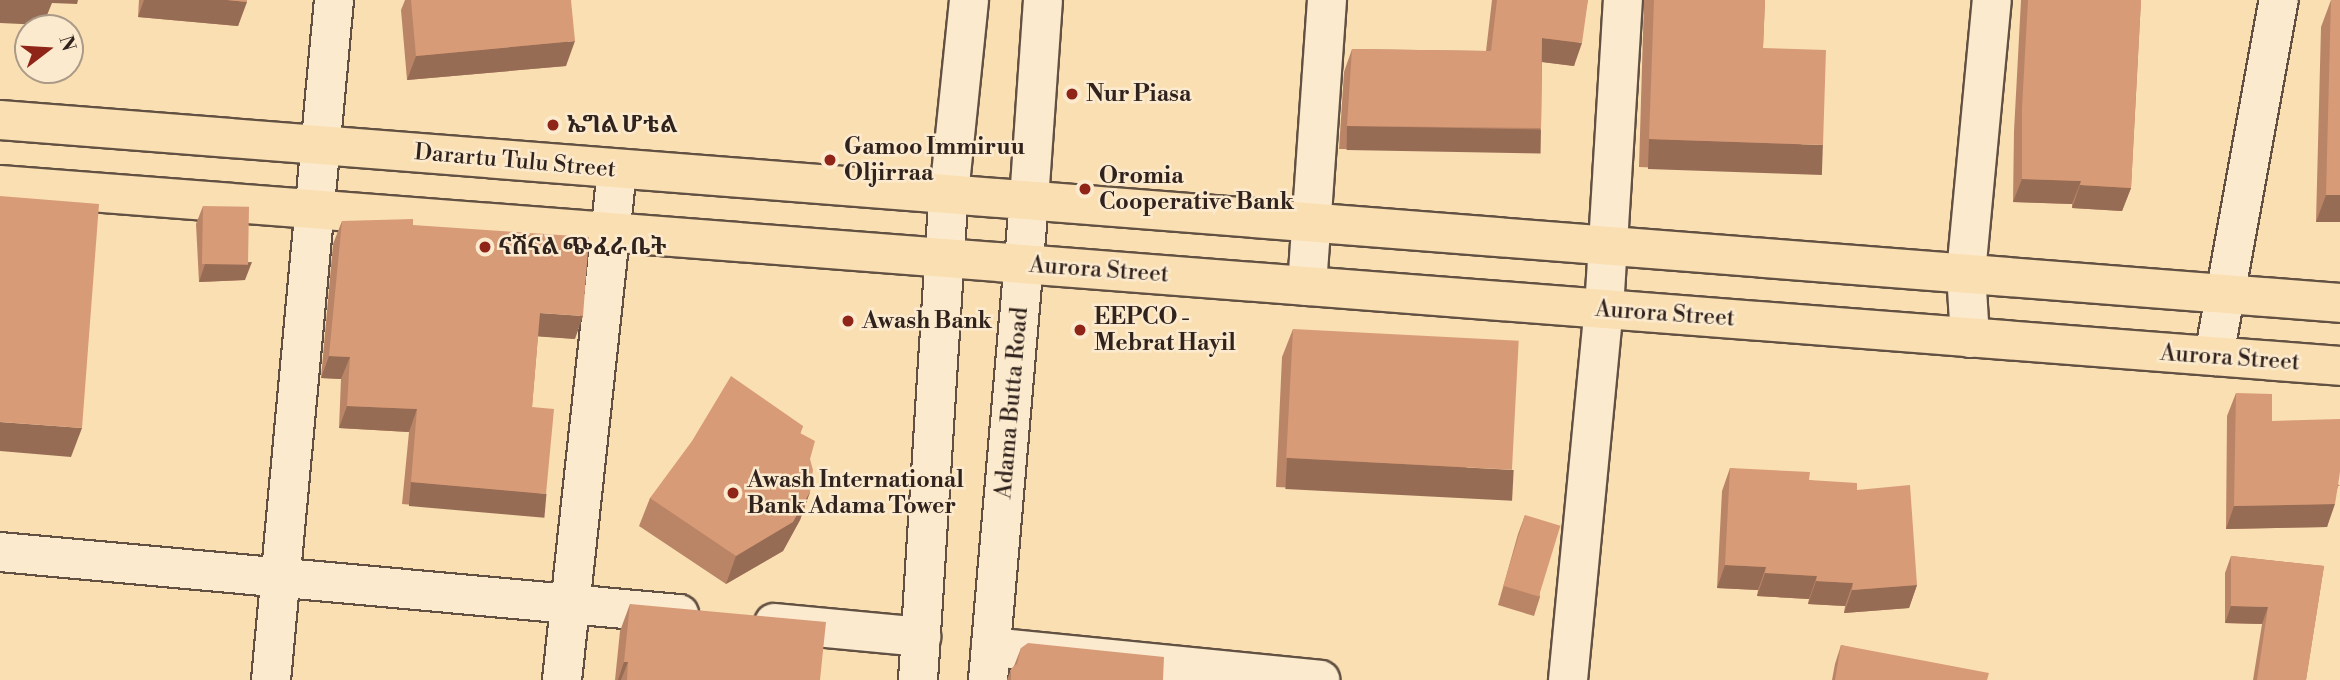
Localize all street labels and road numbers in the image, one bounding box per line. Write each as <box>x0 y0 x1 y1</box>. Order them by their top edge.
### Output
street label: Darartu Tulu Street <box>413 138 617 184</box>
street label: Aurora Street <box>1028 251 1170 289</box>
street label: Aurora Street <box>1594 295 1736 333</box>
street label: Adama Butta Road <box>990 306 1034 500</box>
street label: Aurora Street <box>2159 339 2301 377</box>

